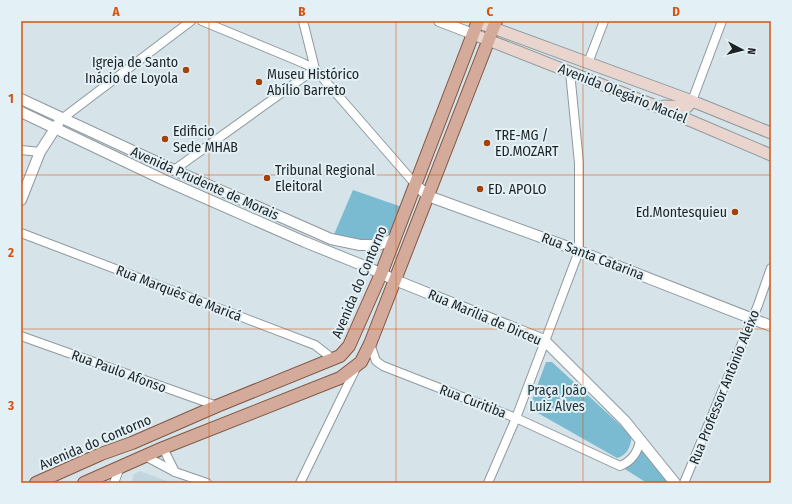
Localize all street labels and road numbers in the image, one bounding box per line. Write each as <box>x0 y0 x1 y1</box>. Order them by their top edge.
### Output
street label: Avenida Olegário Maciel <box>556 60 690 127</box>
street label: Avenida Prudente de Morais <box>128 143 282 224</box>
street label: Avenida do Contorno <box>328 224 391 341</box>
street label: Rua Santa Catarina <box>539 229 647 284</box>
street label: Rua Marquês de Maricá <box>114 262 244 325</box>
street label: Rua Marília de Dirceu <box>425 286 544 349</box>
street label: Rua Professor Antônio Aleixo <box>686 307 763 467</box>
street label: Rua Paulo Afonso <box>69 346 169 397</box>
street label: Rua Curitiba <box>437 381 509 422</box>
street label: Avenida do Contorno <box>37 411 154 474</box>

